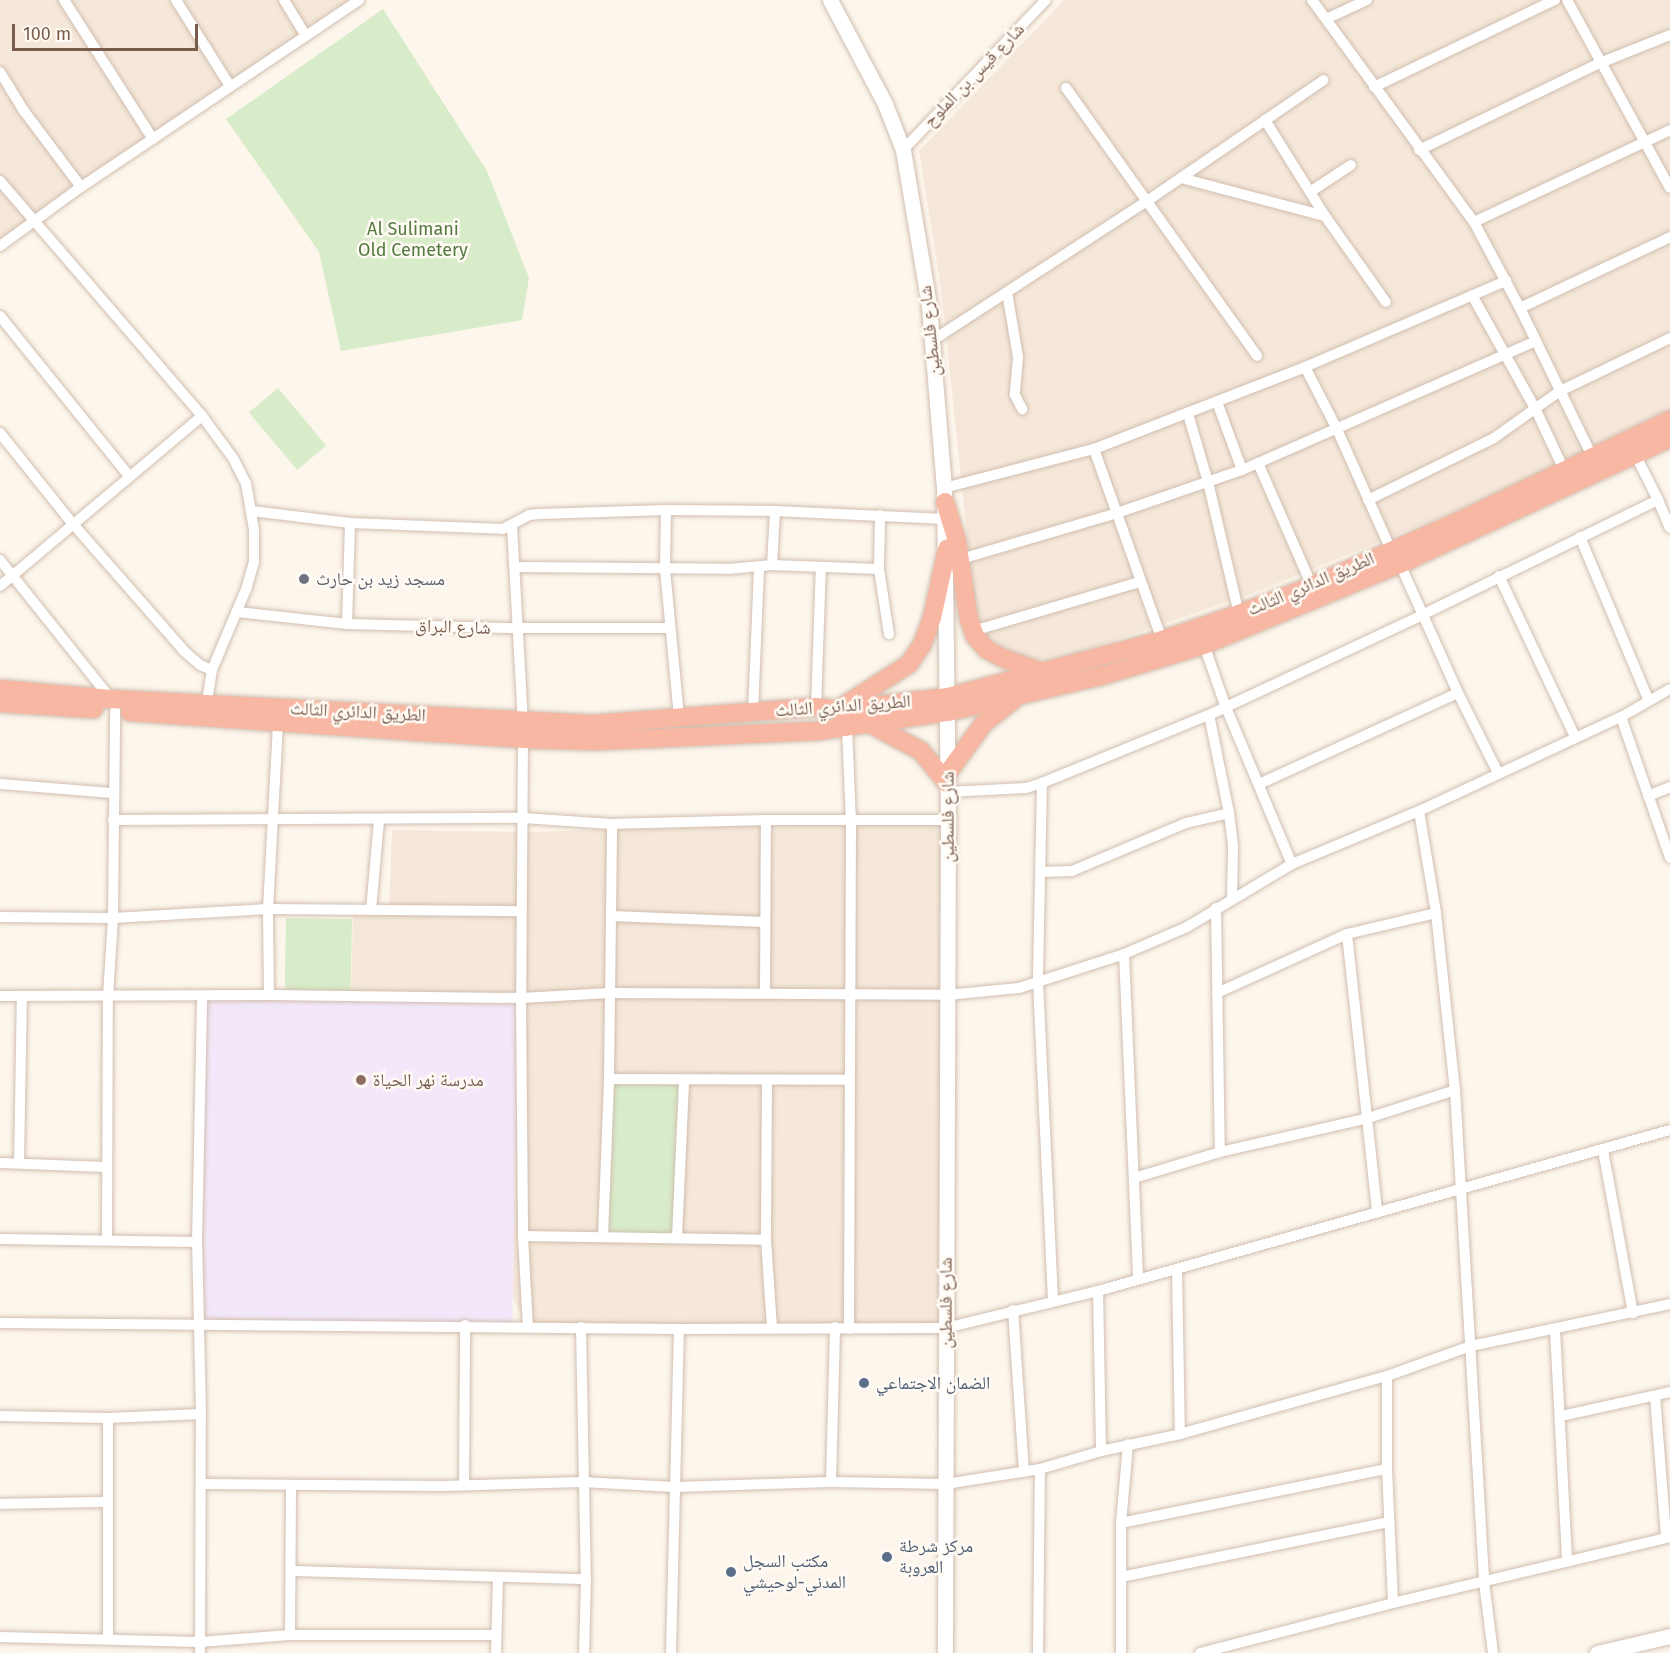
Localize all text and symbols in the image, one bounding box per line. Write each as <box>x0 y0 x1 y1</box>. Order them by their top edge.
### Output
scale bar <box>15 12 201 50</box>
street label: شارع قيس بن الملوح <box>919 19 1029 131</box>
text: 100 m <box>23 23 71 45</box>
park label: Al Sulimani Old Cemetery <box>358 219 468 262</box>
street label: شارع فلسطين <box>914 285 946 377</box>
street label: الطريق الدائري الثالث <box>1244 548 1378 620</box>
place label: مسجد زيد بن حارث <box>316 568 445 590</box>
marker: مسجد زيد بن حارث <box>297 572 311 586</box>
street label: شارع البراق <box>415 615 491 639</box>
street label: الطريق الدائري الثالث <box>774 690 912 722</box>
street label: الطريق الدائري الثالث <box>290 698 426 726</box>
street label: شارع فلسطين <box>937 771 959 863</box>
place label: مدرسة نهر الحياة <box>373 1069 484 1091</box>
marker: مدرسة نهر الحياة <box>354 1073 368 1087</box>
street label: شارع فلسطين <box>935 1257 957 1349</box>
place label: الضمان الاجتماعي <box>876 1372 990 1394</box>
marker: الضمان الاجتماعي <box>857 1376 871 1390</box>
place label: مركز شرطة العروبة <box>899 1536 973 1578</box>
marker: مركز شرطة العروبة <box>880 1550 894 1564</box>
place label: مكتب السجل المدني-لوحيشي <box>743 1551 846 1594</box>
marker: مكتب السجل المدني-لوحيشي <box>724 1565 738 1579</box>

